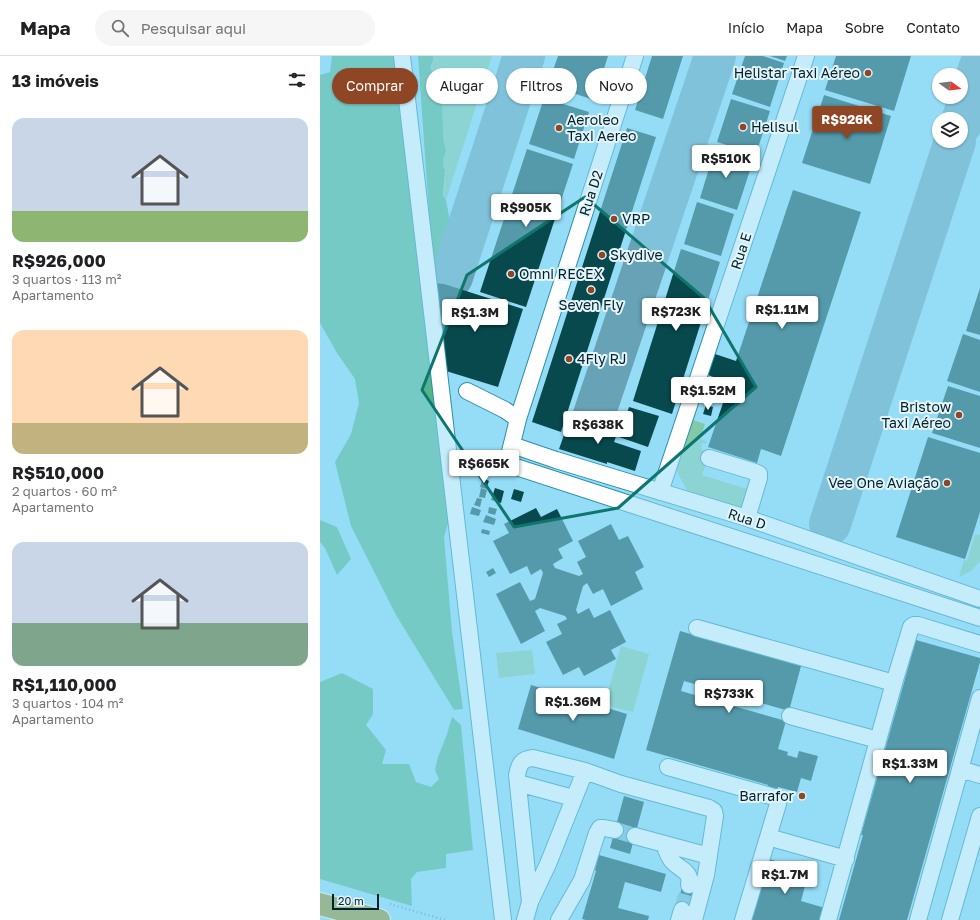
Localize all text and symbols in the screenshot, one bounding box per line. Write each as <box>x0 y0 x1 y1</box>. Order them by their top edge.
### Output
search box <box>95 10 375 46</box>
text: Mapa <box>20 16 71 39</box>
icon: search <box>109 17 131 39</box>
text: Pesquisar aqui <box>141 19 246 37</box>
text: Início <box>728 19 764 36</box>
text: Mapa <box>786 19 823 36</box>
text: Sobre <box>845 19 884 36</box>
text: Contato <box>906 19 960 36</box>
place label: Helistar Taxi Aéreo <box>734 64 860 81</box>
chip: Comprar <box>332 68 418 104</box>
chip: Alugar <box>426 68 498 104</box>
chip: Filtros <box>506 68 577 104</box>
chip: Novo <box>585 68 647 104</box>
marker: Helistar Taxi Aéreo <box>863 68 873 78</box>
north arrow <box>932 68 968 104</box>
map controls <box>932 68 968 148</box>
icon: filters <box>286 69 308 91</box>
text: 13 imóveis <box>12 70 99 91</box>
pin: R$926K <box>814 106 880 140</box>
place label: Aeroleo Taxi Aereo <box>567 111 636 144</box>
text: R$926K <box>821 111 873 127</box>
button: layers <box>932 112 968 148</box>
place label: Helisul <box>751 118 798 135</box>
marker: Helisul <box>738 122 748 132</box>
marker: Aeroleo Taxi Aereo <box>554 123 564 133</box>
icon: home <box>124 144 196 216</box>
pin: R$510K <box>693 145 759 179</box>
text: R$510K <box>701 150 751 166</box>
street label: Rua D2 <box>575 168 606 218</box>
pin: R$905K <box>493 194 559 228</box>
text: R$905K <box>500 199 552 215</box>
place label: VRP <box>622 210 650 227</box>
marker: VRP <box>609 214 619 224</box>
street label: Rua E <box>727 230 754 271</box>
place label: Skydive <box>610 246 663 263</box>
text: R$926,000 <box>12 250 106 271</box>
marker: Skydive <box>597 250 607 260</box>
place label: Omni RECEX <box>519 265 603 282</box>
marker: Omni RECEX <box>506 269 516 279</box>
text: 3 quartos · 113 m² <box>12 271 121 287</box>
marker: Seven Fly <box>586 285 596 295</box>
text: Apartamento <box>12 287 94 303</box>
place label: Seven Fly <box>559 296 624 313</box>
pin: R$1.11M <box>745 296 819 330</box>
pin: R$723K <box>643 298 709 332</box>
pin: R$1.3M <box>442 299 508 333</box>
text: R$1.11M <box>755 301 809 317</box>
text: R$723K <box>651 303 701 319</box>
text: R$1.3M <box>451 304 499 320</box>
place label: 4Fly RJ <box>577 350 627 367</box>
marker: 4Fly RJ <box>564 354 574 364</box>
icon: home <box>124 356 196 428</box>
pin: R$1.52M <box>671 377 745 411</box>
text: R$1.52M <box>680 382 736 398</box>
place label: Bristow Taxi Aéreo <box>882 398 951 431</box>
marker: Bristow Taxi Aéreo <box>954 410 964 420</box>
pin: R$638K <box>565 411 631 445</box>
text: R$638K <box>572 416 624 432</box>
pin: R$665K <box>451 450 517 484</box>
text: R$665K <box>458 455 510 471</box>
text: R$510,000 <box>12 462 104 483</box>
place label: Vee One Aviação <box>828 474 939 491</box>
marker: Vee One Aviação <box>942 478 952 488</box>
text: 2 quartos · 60 m² <box>12 483 117 499</box>
text: Apartamento <box>12 499 94 515</box>
street label: Rua D <box>726 504 768 533</box>
icon: home <box>124 568 196 640</box>
text: R$1,110,000 <box>12 674 117 695</box>
pin: R$733K <box>696 680 762 714</box>
text: R$733K <box>704 685 754 701</box>
pin: R$1.36M <box>536 688 610 722</box>
text: R$1.36M <box>545 693 601 709</box>
text: 3 quartos · 104 m² <box>12 695 123 711</box>
text: Apartamento <box>12 711 94 727</box>
pin: R$1.33M <box>873 750 947 784</box>
text: R$1.33M <box>882 755 938 771</box>
place label: Barrafor <box>739 787 795 804</box>
marker: Barrafor <box>797 791 807 801</box>
pin: R$1.7M <box>752 861 818 895</box>
text: R$1.7M <box>761 866 809 882</box>
scale bar <box>332 892 379 911</box>
text: 20 m <box>338 894 364 907</box>

